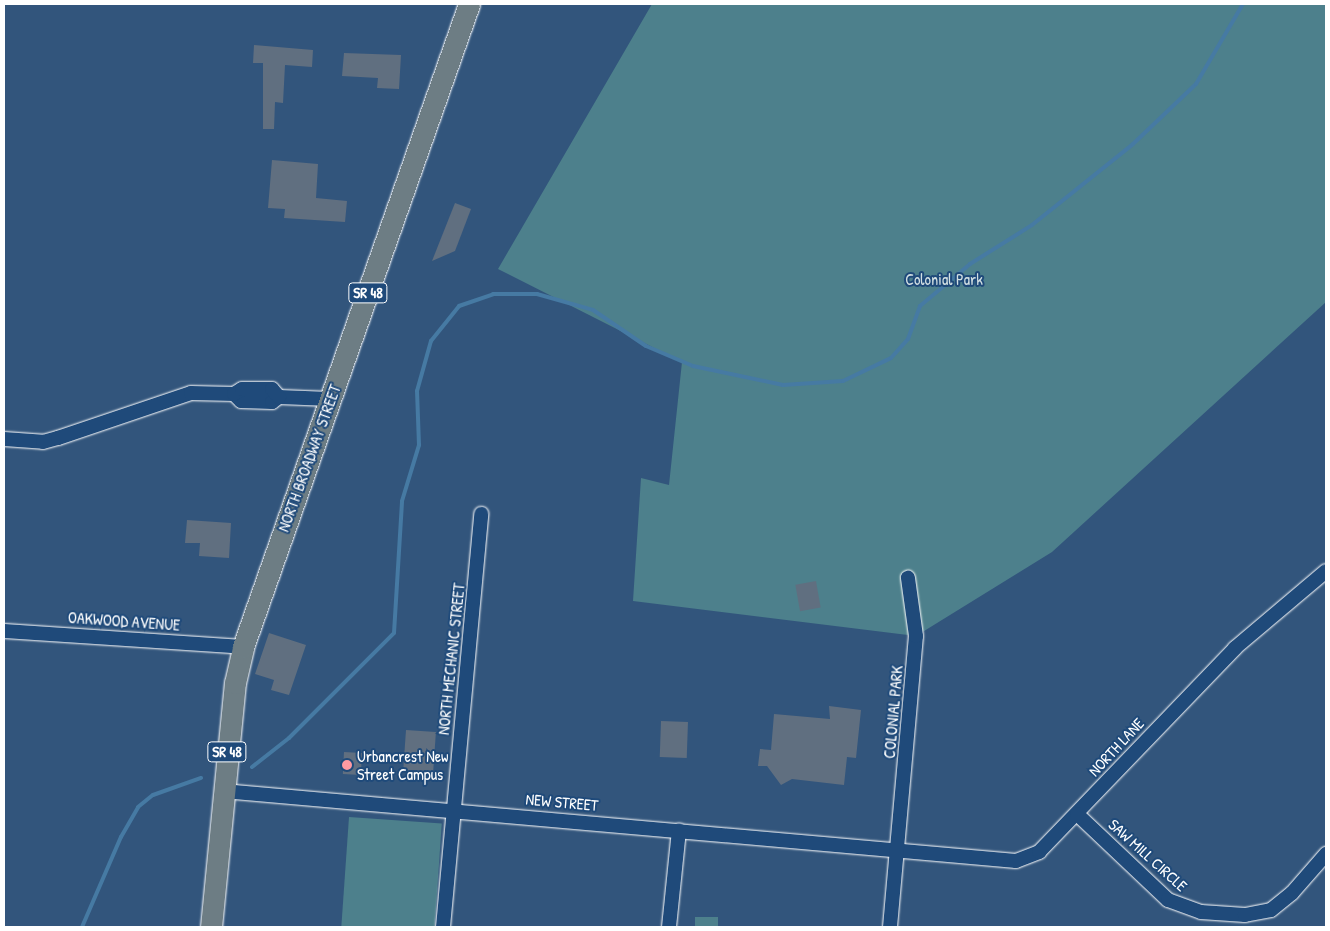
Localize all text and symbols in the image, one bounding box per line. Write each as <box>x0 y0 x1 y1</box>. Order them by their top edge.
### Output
park label: Colonial Park <box>905 269 983 289</box>
road number: SR 48 <box>348 280 388 306</box>
street label: NORTH BROADWAY STREET <box>273 382 345 534</box>
street label: NORTH MECHANIC STREET <box>433 582 469 736</box>
street label: OAKWOOD AVENUE <box>67 608 181 634</box>
street label: COLONIAL PARK <box>879 665 907 759</box>
street label: NORTH LANE <box>1084 714 1148 780</box>
road number: SR 48 <box>207 740 247 764</box>
place label: Urbancrest New Street Campus <box>357 746 448 784</box>
marker: Urbancrest New Street Campus <box>341 759 353 771</box>
street label: NEW STREET <box>525 789 599 815</box>
street label: SAW MILL CIRCLE <box>1105 815 1191 895</box>

